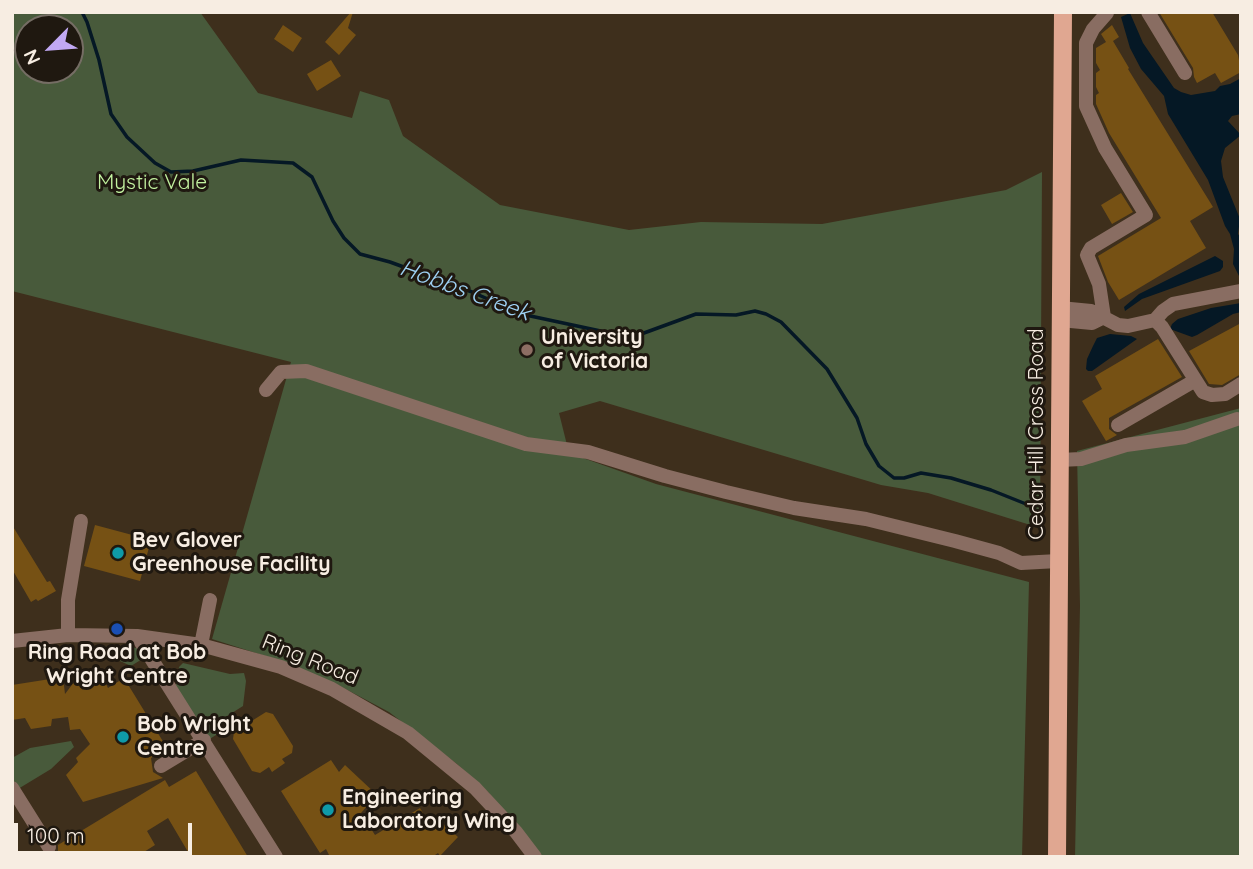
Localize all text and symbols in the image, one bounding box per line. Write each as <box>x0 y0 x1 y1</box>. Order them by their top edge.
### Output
north arrow <box>14 14 84 84</box>
text: N <box>18 46 46 68</box>
park label: Mystic Vale <box>97 170 207 196</box>
water label: Hobbs Creek <box>396 255 534 327</box>
place label: University of Victoria <box>541 325 648 375</box>
street label: Cedar Hill Cross Road <box>1024 328 1050 540</box>
marker: University of Victoria <box>519 342 535 358</box>
place label: Bev Glover Greenhouse Facility <box>132 528 331 578</box>
marker: Bev Glover Greenhouse Facility <box>110 545 126 561</box>
marker: Ring Road at Bob Wright Centre <box>109 621 125 637</box>
street label: Ring Road <box>258 629 362 691</box>
place label: Ring Road at Bob Wright Centre <box>28 640 206 690</box>
place label: Bob Wright Centre <box>137 712 251 762</box>
marker: Bob Wright Centre <box>115 729 131 745</box>
place label: Engineering Laboratory Wing <box>342 785 515 835</box>
marker: Engineering Laboratory Wing <box>320 802 336 818</box>
scale bar <box>18 810 196 854</box>
text: 100 m <box>27 822 85 848</box>

